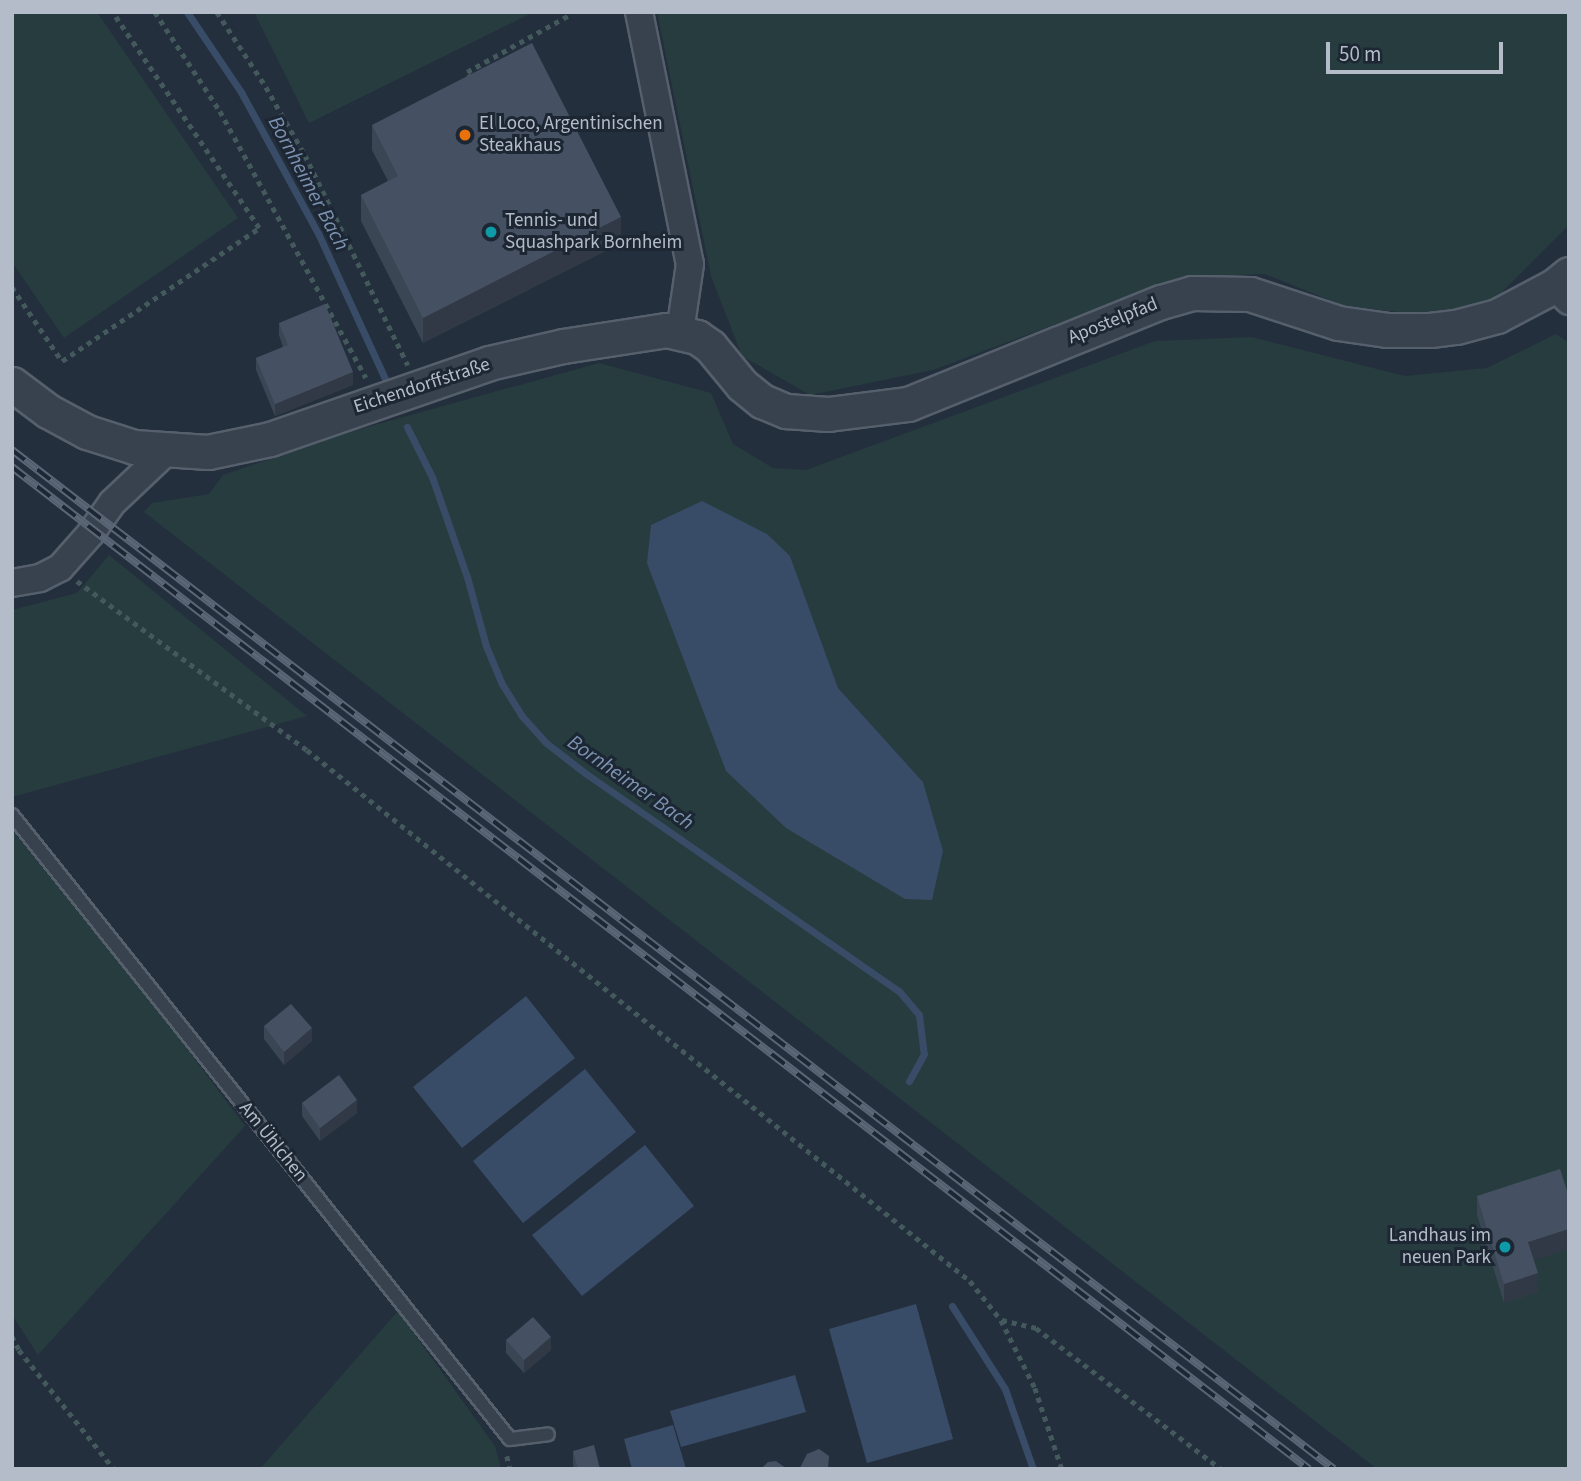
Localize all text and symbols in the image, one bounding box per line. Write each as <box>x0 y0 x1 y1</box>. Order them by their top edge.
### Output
scale bar <box>1329 28 1506 72</box>
text: 50 m <box>1339 39 1381 69</box>
water label: Bornheimer Bach <box>263 112 355 254</box>
place label: El Loco, Argentinischen Steakhaus <box>479 113 663 157</box>
marker: El Loco, Argentinischen Steakhaus <box>457 127 473 143</box>
place label: Tennis- und Squashpark Bornheim <box>505 210 682 254</box>
marker: Tennis- und Squashpark Bornheim <box>483 224 499 240</box>
street label: Apostelpfad <box>1065 293 1161 349</box>
street label: Eichendorffstraße <box>351 353 493 419</box>
water label: Bornheimer Bach <box>563 729 699 835</box>
street label: Am Ühlchen <box>234 1097 312 1187</box>
place label: Landhaus im neuen Park <box>1389 1225 1491 1269</box>
marker: Landhaus im neuen Park <box>1497 1239 1513 1255</box>

